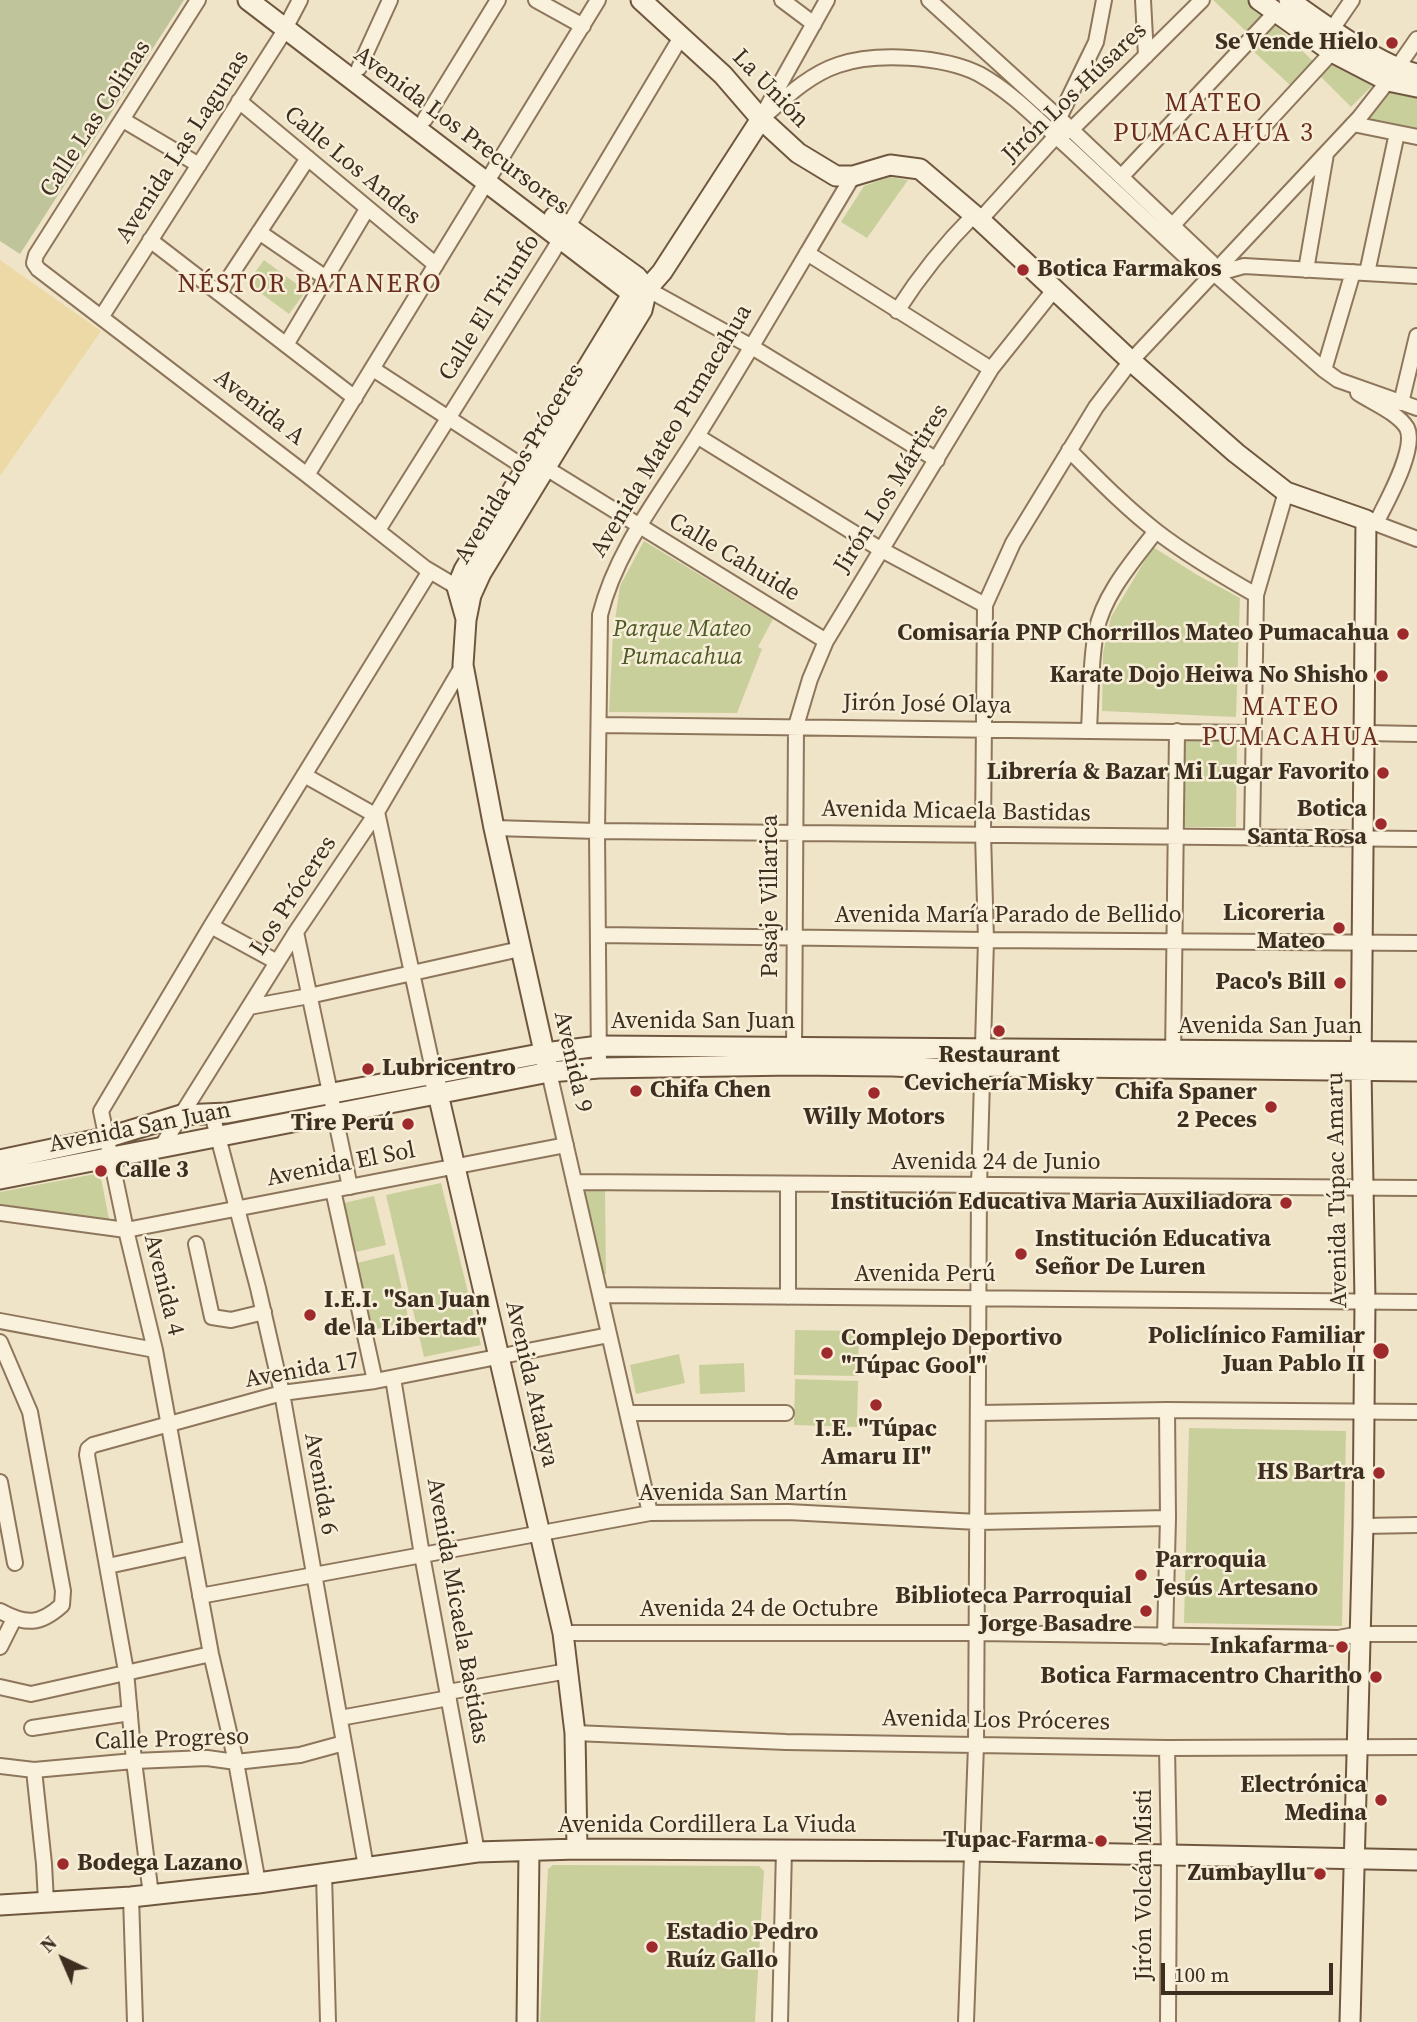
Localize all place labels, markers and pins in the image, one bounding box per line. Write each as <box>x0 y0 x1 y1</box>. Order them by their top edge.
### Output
place label: Se Vende Hielo <box>1215 29 1378 57</box>
marker: Se Vende Hielo <box>1384 35 1400 51</box>
place label: Botica Farmakos <box>1037 256 1222 284</box>
marker: Botica Farmakos <box>1015 262 1031 278</box>
place label: Comisaría PNP Chorrillos Mateo Pumacahua <box>897 620 1389 648</box>
marker: Comisaría PNP Chorrillos Mateo Pumacahua <box>1395 626 1411 642</box>
place label: Karate Dojo Heiwa No Shisho <box>1050 662 1368 690</box>
marker: Karate Dojo Heiwa No Shisho <box>1374 668 1390 684</box>
place label: Librería & Bazar Mi Lugar Favorito <box>987 759 1369 787</box>
marker: Librería & Bazar Mi Lugar Favorito <box>1375 765 1391 781</box>
place label: Botica Santa Rosa <box>1247 796 1367 852</box>
marker: Botica Santa Rosa <box>1373 816 1389 832</box>
place label: Licoreria Mateo <box>1223 900 1325 956</box>
marker: Licoreria Mateo <box>1331 920 1347 936</box>
place label: Paco's Bill <box>1215 969 1326 997</box>
marker: Paco's Bill <box>1332 975 1348 991</box>
marker: Restaurant Cevichería Misky <box>991 1023 1007 1039</box>
place label: Restaurant Cevichería Misky <box>904 1042 1094 1098</box>
place label: Lubricentro <box>382 1055 516 1083</box>
marker: Lubricentro <box>360 1061 376 1077</box>
place label: Chifa Chen <box>650 1077 771 1105</box>
place label: Chifa Spaner 2 Peces <box>1115 1079 1257 1135</box>
marker: Chifa Chen <box>628 1083 644 1099</box>
marker: Willy Motors <box>866 1085 882 1101</box>
marker: Chifa Spaner 2 Peces <box>1263 1099 1279 1115</box>
place label: Willy Motors <box>803 1104 945 1132</box>
place label: Tire Perú <box>291 1110 394 1138</box>
marker: Tire Perú <box>400 1116 416 1132</box>
place label: Calle 3 <box>115 1157 189 1185</box>
marker: Calle 3 <box>93 1163 109 1179</box>
place label: Institución Educativa Maria Auxiliadora <box>831 1189 1272 1217</box>
marker: Institución Educativa Maria Auxiliadora <box>1278 1195 1294 1211</box>
place label: Institución Educativa Señor De Luren <box>1035 1226 1271 1282</box>
marker: Institución Educativa Señor De Luren <box>1013 1246 1029 1262</box>
place label: I.E.I. "San Juan de la Libertad" <box>324 1287 490 1343</box>
marker: I.E.I. "San Juan de la Libertad" <box>302 1307 318 1323</box>
place label: Policlínico Familiar Juan Pablo II <box>1148 1323 1365 1379</box>
place label: Complejo Deportivo "Túpac Gool" <box>841 1325 1062 1381</box>
marker: Policlínico Familiar Juan Pablo II <box>1371 1341 1391 1361</box>
marker: Complejo Deportivo "Túpac Gool" <box>819 1345 835 1361</box>
marker: I.E. "Túpac Amaru II" <box>868 1397 884 1413</box>
place label: I.E. "Túpac Amaru II" <box>815 1416 937 1472</box>
place label: HS Bartra <box>1257 1459 1365 1487</box>
marker: HS Bartra <box>1371 1465 1387 1481</box>
place label: Parroquia Jesús Artesano <box>1155 1547 1318 1603</box>
marker: Parroquia Jesús Artesano <box>1133 1567 1149 1583</box>
place label: Biblioteca Parroquial Jorge Basadre <box>895 1583 1132 1639</box>
marker: Biblioteca Parroquial Jorge Basadre <box>1138 1603 1154 1619</box>
place label: Inkafarma <box>1210 1633 1328 1661</box>
marker: Inkafarma <box>1334 1639 1350 1655</box>
place label: Botica Farmacentro Charitho <box>1040 1663 1362 1691</box>
marker: Botica Farmacentro Charitho <box>1368 1669 1384 1685</box>
place label: Electrónica Medina <box>1240 1772 1367 1828</box>
marker: Electrónica Medina <box>1373 1792 1389 1808</box>
place label: Tupac Farma <box>943 1827 1087 1855</box>
marker: Tupac Farma <box>1093 1833 1109 1849</box>
place label: Bodega Lazano <box>77 1850 243 1878</box>
marker: Bodega Lazano <box>55 1856 71 1872</box>
place label: Zumbayllu <box>1188 1860 1306 1888</box>
marker: Zumbayllu <box>1312 1866 1328 1882</box>
place label: Estadio Pedro Ruíz Gallo <box>666 1919 818 1975</box>
marker: Estadio Pedro Ruíz Gallo <box>644 1939 660 1955</box>

